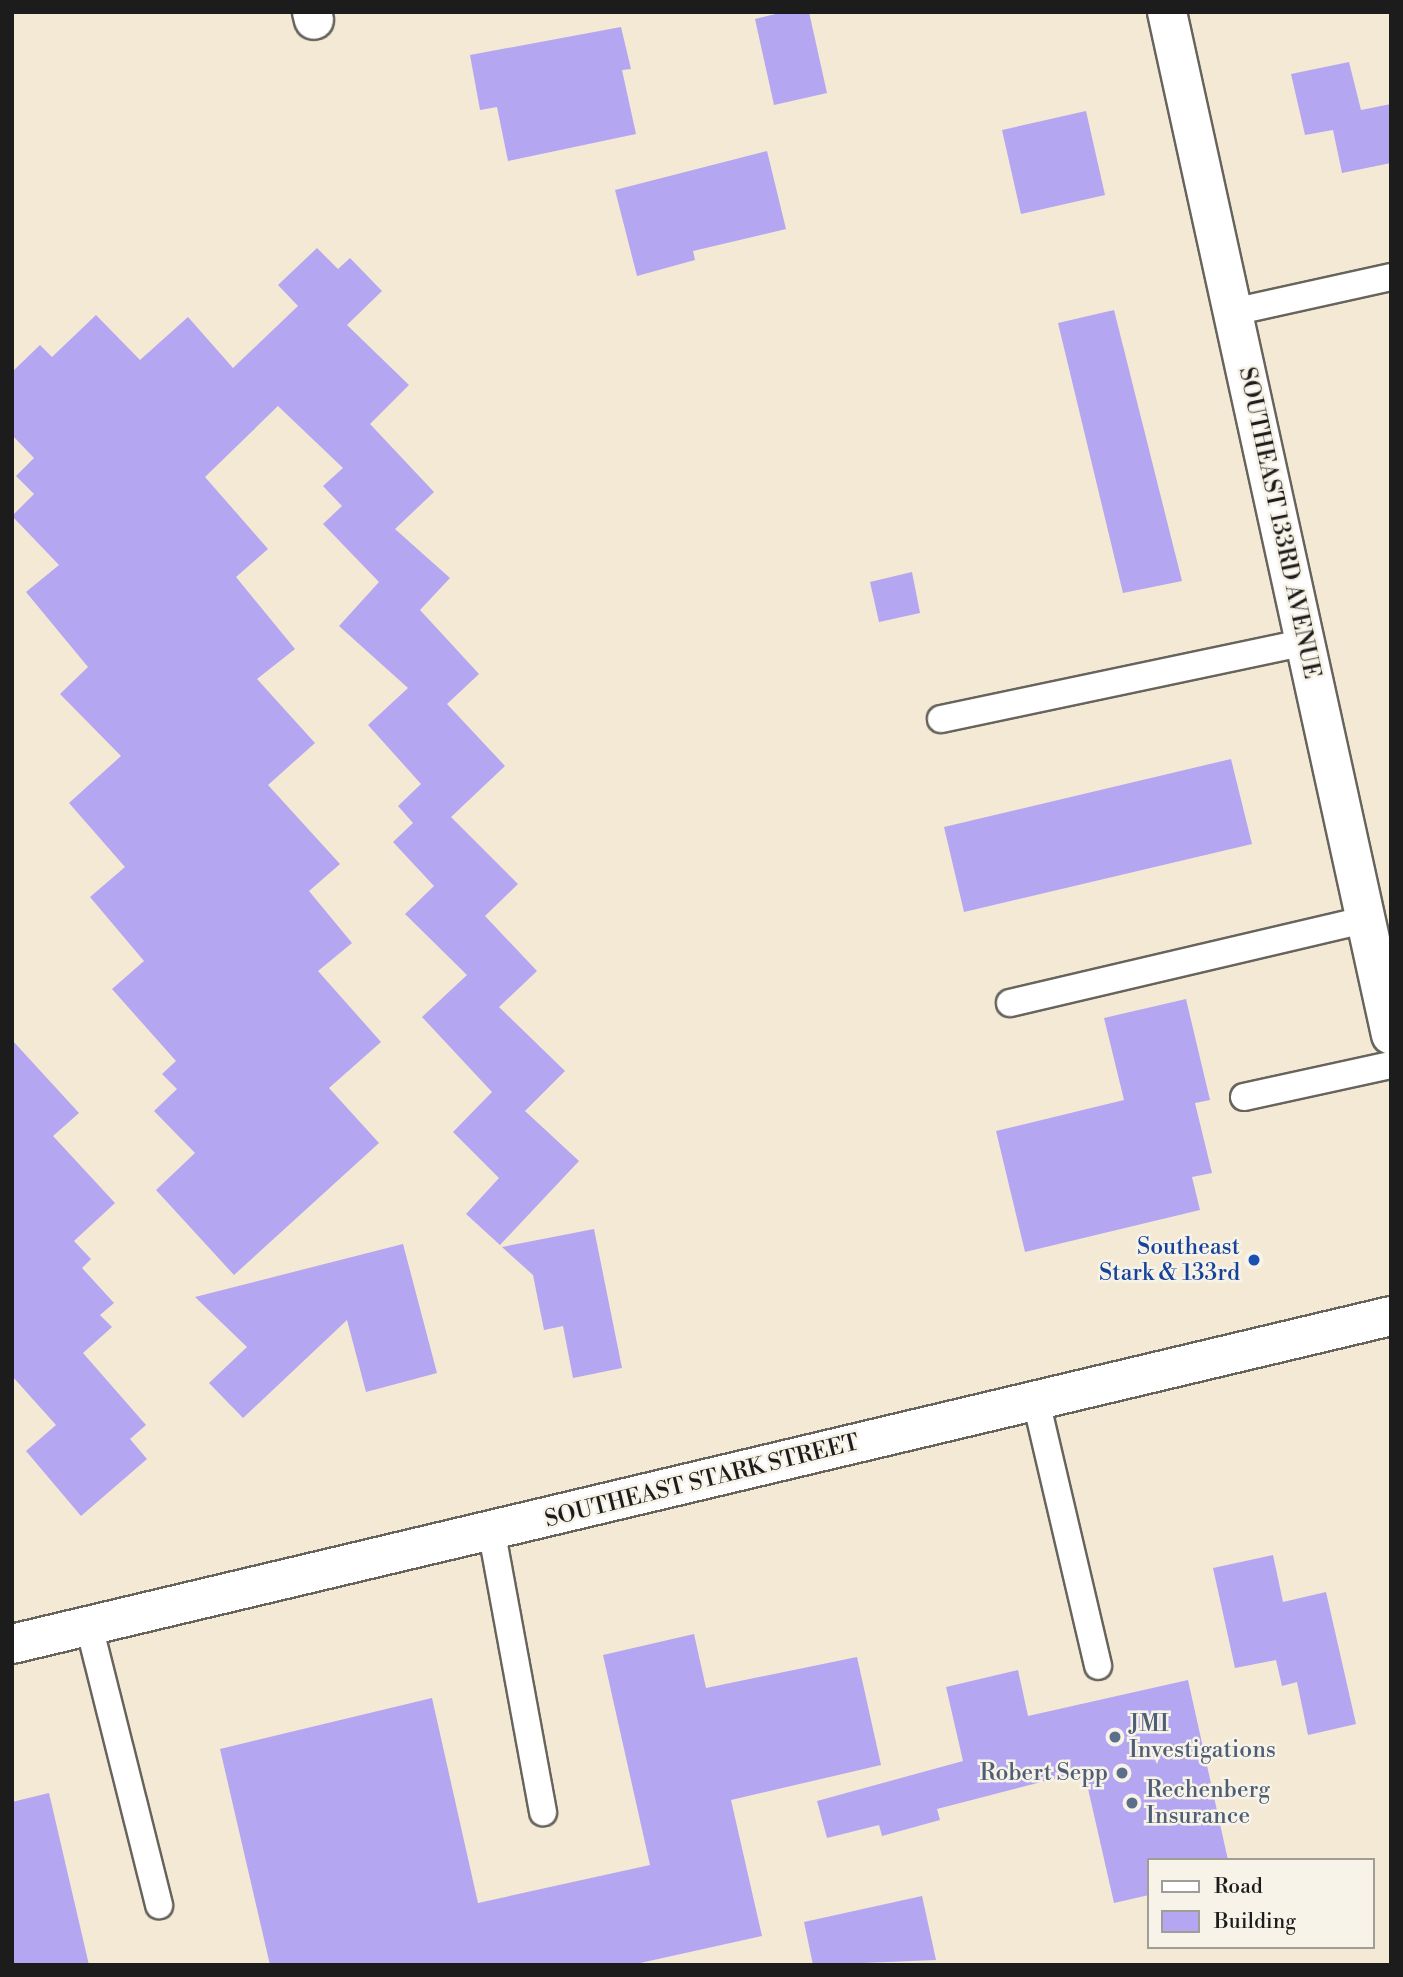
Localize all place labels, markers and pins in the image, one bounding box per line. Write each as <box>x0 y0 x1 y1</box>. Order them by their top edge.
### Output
place label: Southeast Stark & 133rd <box>1099 1233 1240 1287</box>
marker: Southeast Stark & 133rd <box>1246 1252 1262 1268</box>
place label: JMI Investigations <box>1129 1710 1276 1764</box>
marker: JMI Investigations <box>1107 1729 1123 1745</box>
place label: Robert Sepp <box>980 1759 1108 1787</box>
marker: Robert Sepp <box>1114 1765 1130 1781</box>
place label: Rechenberg Insurance <box>1146 1776 1270 1830</box>
marker: Rechenberg Insurance <box>1124 1795 1140 1811</box>

